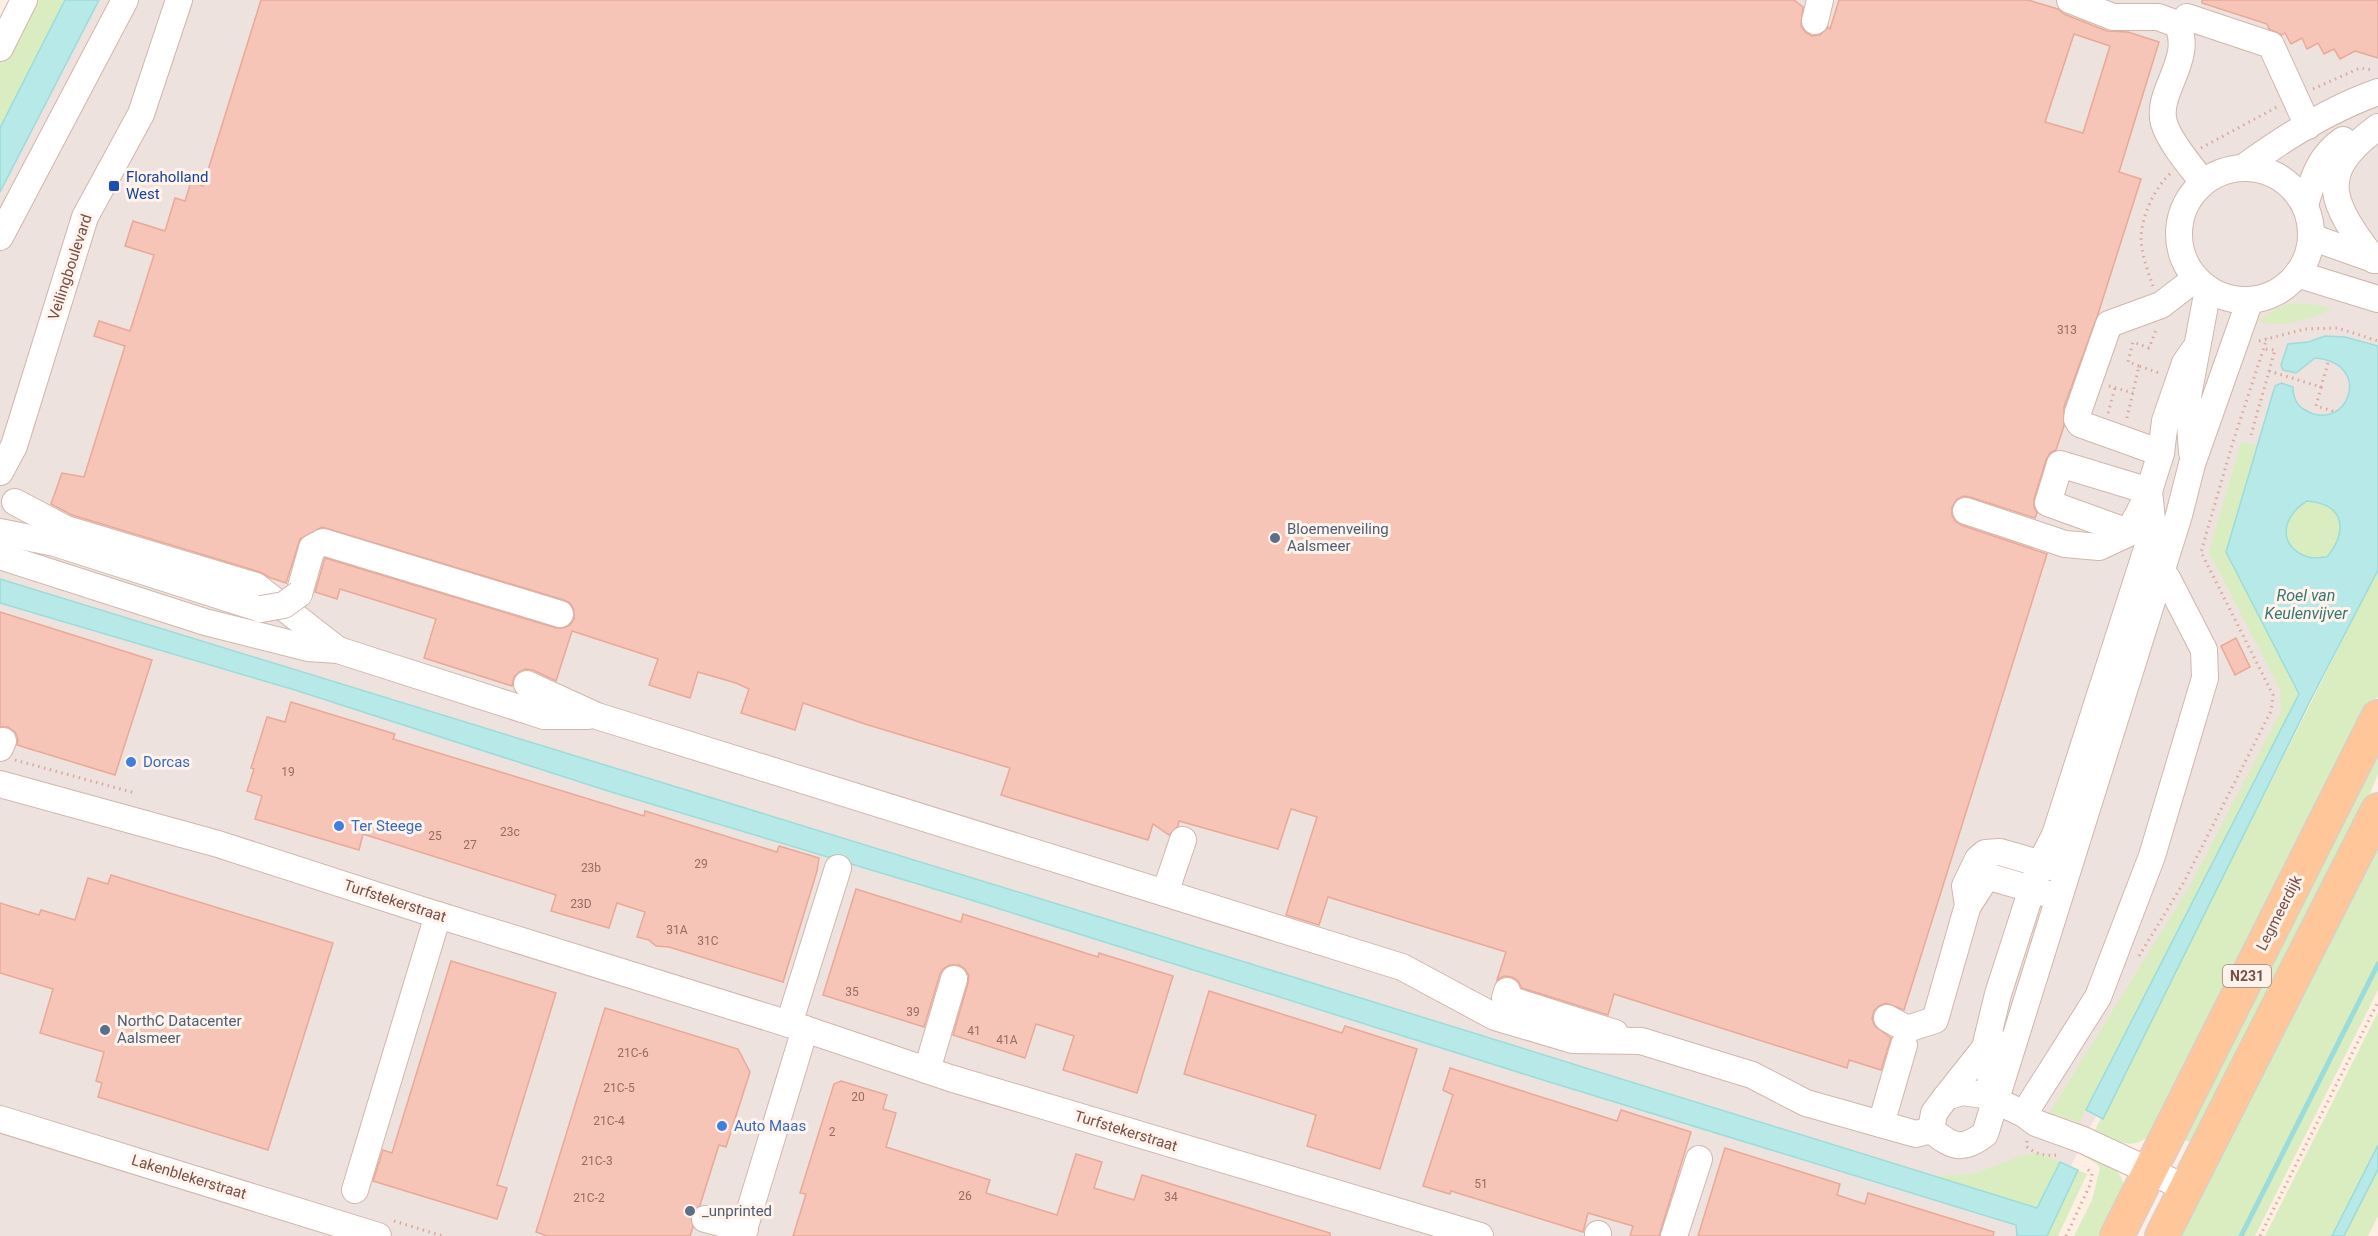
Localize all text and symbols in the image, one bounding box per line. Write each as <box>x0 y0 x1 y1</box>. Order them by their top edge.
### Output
place label: Floraholland West <box>126 168 208 203</box>
marker: Floraholland West <box>107 179 121 193</box>
street label: Veilingboulevard <box>44 212 96 322</box>
house number: 313 <box>2057 323 2077 337</box>
place label: Bloemenveiling Aalsmeer <box>1287 520 1389 555</box>
marker: Bloemenveiling Aalsmeer <box>1268 531 1282 545</box>
water label: Roel van Keulenvijver <box>2265 586 2348 623</box>
place label: Dorcas <box>143 753 190 771</box>
marker: Dorcas <box>124 755 138 769</box>
house number: 19 <box>281 765 295 779</box>
place label: Ter Steege <box>351 817 422 835</box>
marker: Ter Steege <box>332 819 346 833</box>
house number: 23c <box>500 825 520 839</box>
house number: 25 <box>428 829 442 843</box>
house number: 27 <box>463 838 477 852</box>
house number: 29 <box>694 857 708 871</box>
house number: 23b <box>581 861 601 875</box>
street label: Legmeerdijk <box>2252 872 2306 954</box>
street label: Turfstekerstraat <box>341 876 449 926</box>
house number: 23D <box>570 897 592 911</box>
house number: 31A <box>666 923 688 937</box>
house number: 31C <box>697 934 719 948</box>
road number: N231 <box>2223 965 2271 987</box>
house number: 35 <box>845 985 859 999</box>
house number: 39 <box>906 1005 920 1019</box>
place label: NorthC Datacenter Aalsmeer <box>117 1012 241 1047</box>
marker: NorthC Datacenter Aalsmeer <box>98 1023 112 1037</box>
house number: 41 <box>967 1024 981 1038</box>
house number: 41A <box>996 1033 1018 1047</box>
house number: 21C-6 <box>617 1046 649 1060</box>
house number: 21C-5 <box>603 1081 635 1095</box>
house number: 20 <box>851 1090 865 1104</box>
street label: Turfstekerstraat <box>1072 1107 1180 1155</box>
house number: 21C-4 <box>593 1114 625 1128</box>
place label: Auto Maas <box>734 1117 806 1135</box>
marker: Auto Maas <box>715 1119 729 1133</box>
house number: 2 <box>829 1125 836 1139</box>
street label: Lakenblekerstraat <box>129 1151 249 1203</box>
house number: 21C-3 <box>581 1154 613 1168</box>
house number: 51 <box>1474 1177 1488 1191</box>
house number: 26 <box>958 1189 972 1203</box>
house number: 34 <box>1164 1190 1178 1204</box>
house number: 21C-2 <box>573 1191 605 1205</box>
place label: _unprinted <box>702 1202 772 1220</box>
marker: _unprinted <box>683 1204 697 1218</box>

